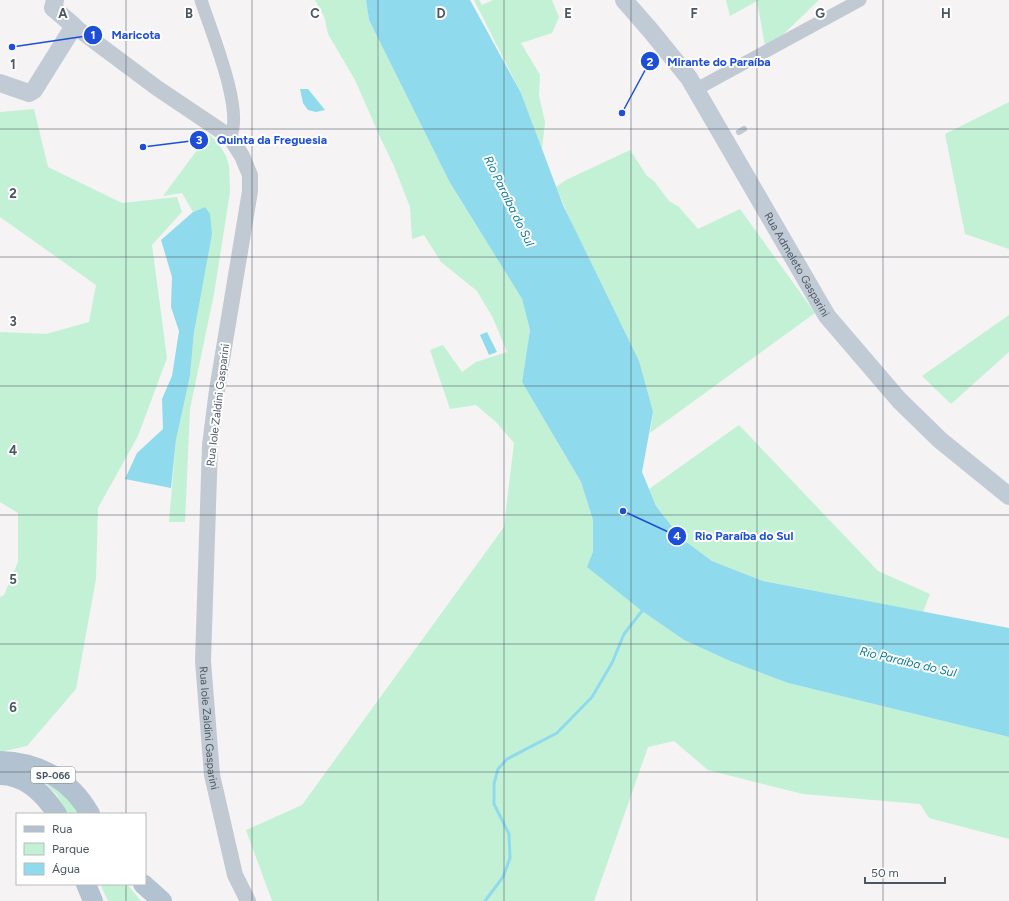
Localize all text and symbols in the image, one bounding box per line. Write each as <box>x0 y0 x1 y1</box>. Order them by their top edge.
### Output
text: A <box>58 6 68 21</box>
text: B <box>185 6 193 21</box>
text: C <box>310 6 320 21</box>
text: D <box>436 6 446 21</box>
text: E <box>564 6 572 21</box>
text: F <box>690 6 698 21</box>
text: G <box>815 6 825 21</box>
text: H <box>941 6 951 21</box>
callout: Maricota <box>83 23 168 47</box>
text: 1 <box>90 28 96 42</box>
text: Maricota <box>111 28 161 42</box>
callout: Mirante do Paraíba <box>640 49 779 73</box>
text: 2 <box>647 55 654 69</box>
text: Mirante do Paraíba <box>667 55 771 69</box>
text: 1 <box>10 57 16 72</box>
callout: Quinta da Freguesia <box>189 128 335 152</box>
text: 3 <box>196 133 203 147</box>
text: Quinta da Freguesia <box>217 133 327 147</box>
water label: Rio Paraíba do Sul <box>481 154 537 249</box>
text: 2 <box>9 186 17 201</box>
street label: Rua Admeleto Gasparini <box>762 210 832 319</box>
text: 3 <box>9 314 17 329</box>
street label: Rua Iole Zaldini Gasparini <box>204 343 232 467</box>
text: 4 <box>9 443 17 458</box>
callout: Rio Paraíba do Sul <box>667 524 801 548</box>
text: 4 <box>673 529 681 543</box>
text: Rio Paraíba do Sul <box>695 529 793 543</box>
text: 5 <box>9 572 17 587</box>
water label: Rio Paraíba do Sul <box>858 644 958 680</box>
street label: Rua Iole Zaldini Gasparini <box>197 666 222 791</box>
text: 6 <box>9 700 17 715</box>
road number: SP-066 <box>31 767 75 783</box>
legend <box>16 813 146 885</box>
text: Rua <box>52 822 72 836</box>
text: Parque <box>52 842 90 856</box>
scale bar <box>865 859 945 885</box>
text: Água <box>52 862 80 876</box>
text: 50 m <box>871 866 899 880</box>

